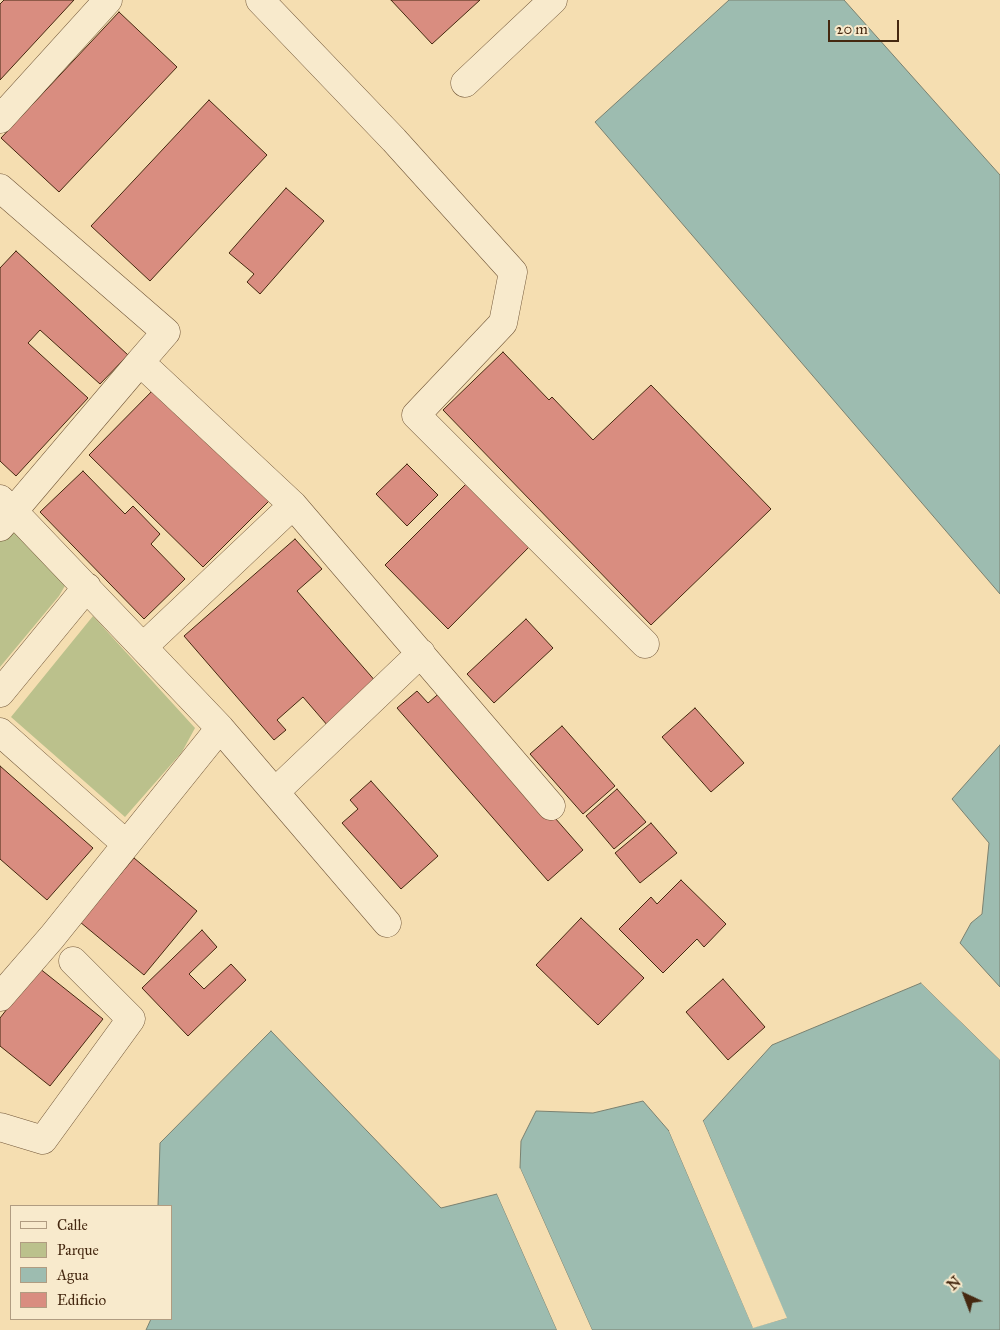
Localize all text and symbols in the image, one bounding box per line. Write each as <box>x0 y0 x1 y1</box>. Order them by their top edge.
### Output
scale bar <box>830 10 901 42</box>
text: 20 m <box>836 20 868 38</box>
legend <box>10 1205 172 1320</box>
text: Calle <box>57 1216 88 1234</box>
text: Parque <box>57 1241 99 1259</box>
text: Agua <box>57 1266 89 1284</box>
north arrow <box>940 1270 990 1320</box>
text: N <box>944 1273 965 1294</box>
text: Edificio <box>57 1291 106 1309</box>

